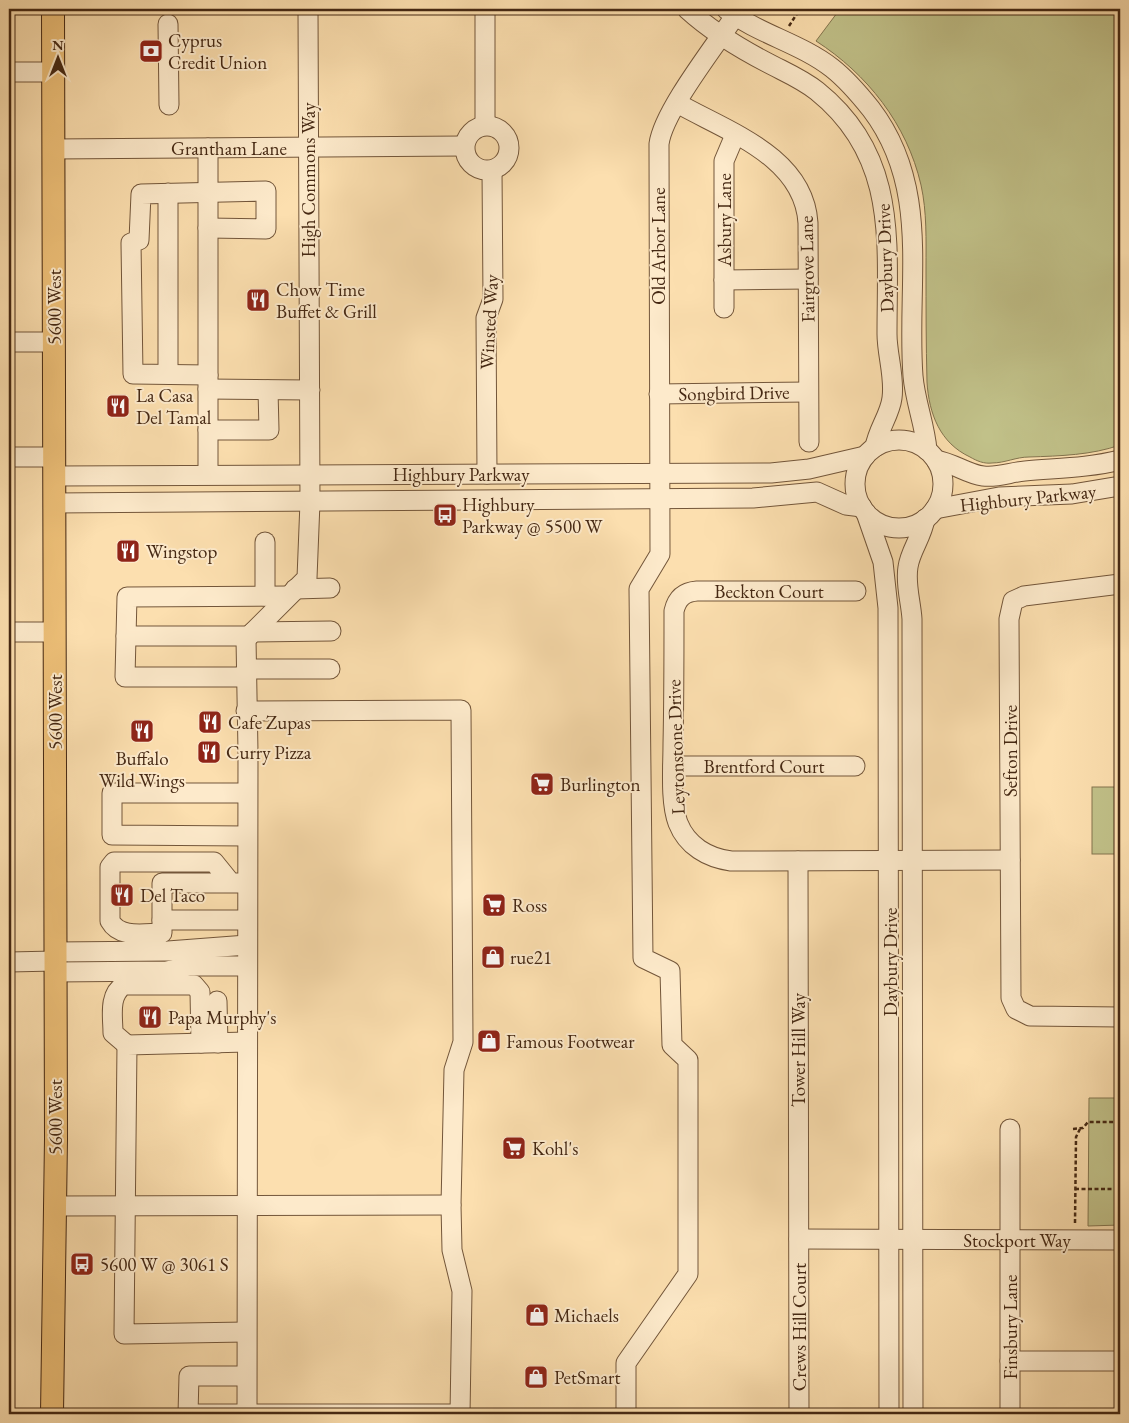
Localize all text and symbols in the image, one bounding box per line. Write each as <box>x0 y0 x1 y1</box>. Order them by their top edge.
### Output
place label: Cyprus Credit Union <box>168 28 267 75</box>
north arrow <box>32 32 82 82</box>
text: N <box>52 36 64 54</box>
bank icon: Cyprus Credit Union <box>138 38 164 64</box>
street label: High Commons Way <box>296 102 321 257</box>
street label: Grantham Lane <box>171 136 287 161</box>
street label: Asbury Lane <box>712 173 737 268</box>
street label: Old Arbor Lane <box>646 187 671 305</box>
street label: Daybury Drive <box>871 203 899 313</box>
street label: Fairgrove Lane <box>794 215 820 323</box>
street label: 5600 West <box>42 269 67 345</box>
street label: Winsted Way <box>474 273 504 370</box>
place label: Chow Time Buffet & Grill <box>276 277 377 324</box>
restaurant icon: Chow Time Buffet & Grill <box>245 287 271 313</box>
street label: Songbird Drive <box>678 380 790 406</box>
place label: La Casa Del Tamal <box>136 383 212 430</box>
restaurant icon: La Casa Del Tamal <box>105 393 131 419</box>
street label: Highbury Parkway <box>392 462 530 487</box>
street label: Highbury Parkway <box>958 478 1098 518</box>
place label: Highbury Parkway @ 5500 W <box>462 492 603 539</box>
bus stop icon: Highbury Parkway @ 5500 W <box>432 502 458 528</box>
restaurant icon: Wingstop <box>115 538 141 564</box>
place label: Wingstop <box>146 539 217 564</box>
street label: Beckton Court <box>714 579 824 604</box>
street label: 5600 West <box>43 674 68 750</box>
street label: Leytonstone Drive <box>661 679 691 815</box>
street label: Sefton Drive <box>998 705 1023 797</box>
restaurant icon: Cafe Zupas <box>197 709 223 735</box>
place label: Cafe Zupas <box>228 710 311 735</box>
restaurant icon: Buffalo Wild Wings <box>129 718 155 744</box>
restaurant icon: Curry Pizza <box>196 739 222 765</box>
place label: Curry Pizza <box>226 740 312 765</box>
place label: Buffalo Wild Wings <box>99 746 185 793</box>
street label: Brentford Court <box>704 754 824 779</box>
supermarket icon: Burlington <box>529 771 555 797</box>
place label: Burlington <box>560 772 640 797</box>
restaurant icon: Del Taco <box>109 882 135 908</box>
place label: Del Taco <box>140 883 205 908</box>
supermarket icon: Ross <box>481 892 507 918</box>
place label: Ross <box>512 893 547 918</box>
street label: Daybury Drive <box>878 908 903 1016</box>
shop icon: rue21 <box>480 944 506 970</box>
place label: rue21 <box>510 945 552 970</box>
street label: Tower Hill Way <box>786 992 811 1107</box>
restaurant icon: Papa Murphy's <box>137 1004 163 1030</box>
place label: Papa Murphy's <box>168 1005 276 1030</box>
shop icon: Famous Footwear <box>476 1028 502 1054</box>
place label: Famous Footwear <box>506 1029 635 1054</box>
street label: 5600 West <box>43 1079 68 1155</box>
supermarket icon: Kohl's <box>501 1135 527 1161</box>
place label: Kohl's <box>532 1136 578 1161</box>
street label: Stockport Way <box>963 1228 1071 1253</box>
bus stop icon: 5600 W @ 3061 S <box>69 1251 95 1277</box>
place label: 5600 W @ 3061 S <box>100 1252 229 1277</box>
street label: Crews Hill Court <box>787 1263 812 1391</box>
street label: Finsbury Lane <box>998 1275 1023 1379</box>
shop icon: Michaels <box>524 1302 550 1328</box>
place label: Michaels <box>554 1303 619 1328</box>
shop icon: PetSmart <box>523 1364 549 1390</box>
place label: PetSmart <box>554 1365 620 1390</box>

